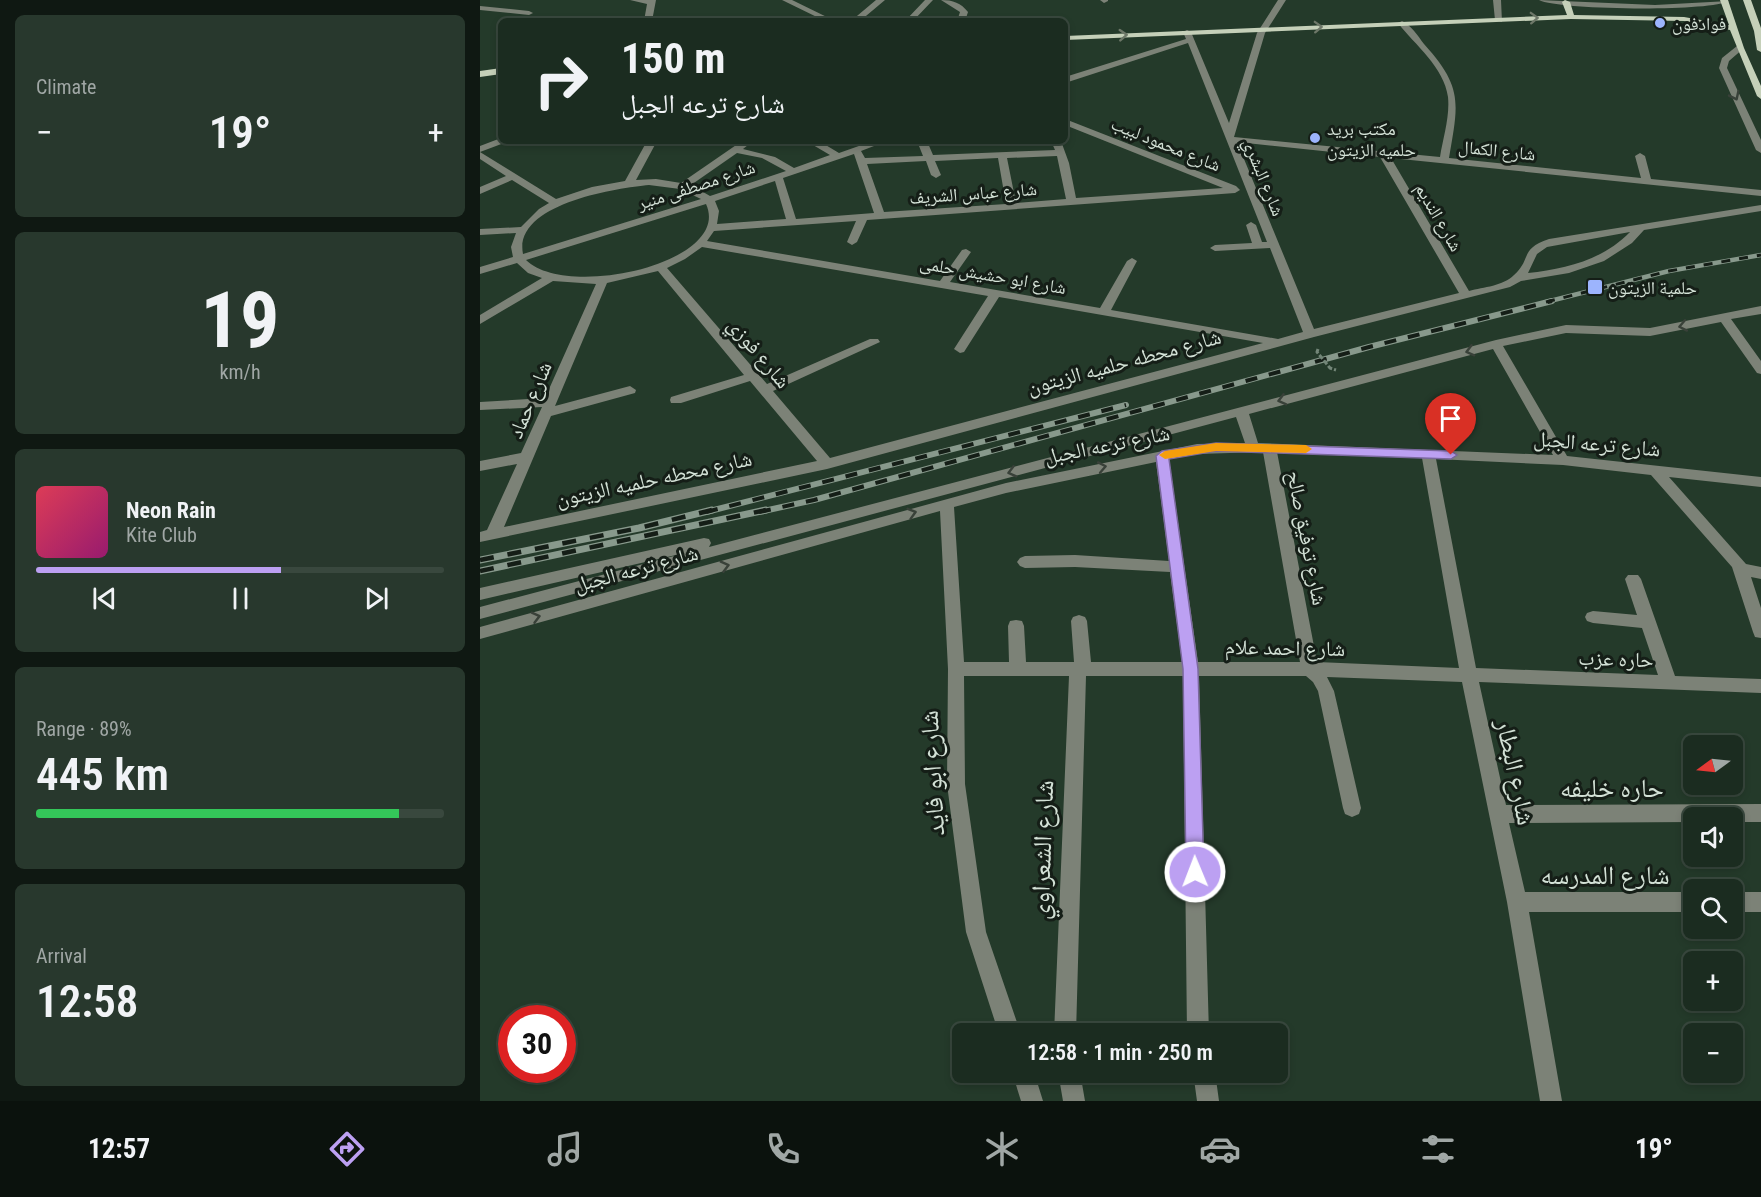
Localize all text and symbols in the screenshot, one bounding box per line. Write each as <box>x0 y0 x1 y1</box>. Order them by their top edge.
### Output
one-way arrow <box>1530 12 1539 25</box>
place label: فوادفون <box>1672 13 1726 35</box>
marker: فوادفون <box>1653 16 1667 30</box>
one-way arrow <box>1314 20 1323 33</box>
one-way arrow <box>1119 29 1128 42</box>
text: 150 m <box>621 34 726 83</box>
icon: right <box>522 42 600 120</box>
text: Climate <box>36 75 96 99</box>
text: شارع ترعه الجبل <box>621 88 785 120</box>
one-way arrow <box>1728 89 1740 100</box>
text: 19° <box>209 106 271 159</box>
street label: شارع محمود لبيب <box>1108 112 1224 176</box>
text: − <box>36 113 53 152</box>
text: + <box>428 113 444 152</box>
place label: مكتب بريد حلميه الزيتون <box>1327 118 1416 161</box>
marker: مكتب بريد حلميه الزيتون <box>1308 131 1322 145</box>
street label: شارع البشري <box>1235 135 1289 221</box>
street label: شارع الكمال <box>1457 136 1537 165</box>
street label: شارع مصطفى منير <box>634 156 758 215</box>
street label: شارع عباس الشريف <box>909 178 1038 209</box>
street label: شارع النديم <box>1409 179 1467 256</box>
street label: شارع ابو حشيش حلمى <box>918 252 1068 299</box>
text: 19 <box>201 275 279 366</box>
place label: حلمية الزيتون <box>1608 277 1697 299</box>
marker: حلمية الزيتون <box>1586 278 1604 296</box>
street label: شارع فوزي <box>719 313 795 396</box>
one-way arrow <box>1678 319 1688 332</box>
street label: شارع محطه حلميه الزيتون <box>1024 325 1224 400</box>
one-way arrow <box>1466 343 1476 356</box>
street label: شارع حماد <box>503 358 558 442</box>
text: km/h <box>219 360 261 384</box>
one-way arrow <box>1277 393 1288 405</box>
pin <box>1425 393 1476 455</box>
icon: arrive <box>1434 402 1467 435</box>
street label: شارع ترعه الجبل <box>1042 421 1172 470</box>
street label: شارع ترعه الجبل <box>1532 426 1661 462</box>
street label: شارع محطه حلميه الزيتون <box>554 447 754 512</box>
one-way arrow <box>1096 461 1106 474</box>
one-way arrow <box>1008 465 1018 478</box>
street label: شارع توفيق صالح <box>1281 469 1332 608</box>
text: Neon Rain <box>126 498 216 523</box>
one-way arrow <box>907 508 917 521</box>
text: Kite Club <box>126 523 197 547</box>
street label: شارع ترعه الجبل <box>571 541 701 598</box>
one-way arrow <box>719 561 730 573</box>
icon: previous <box>88 582 121 615</box>
icon: pause <box>224 582 257 615</box>
icon: next <box>360 582 393 615</box>
one-way arrow <box>531 612 541 624</box>
street label: شارع احمد علام <box>1225 635 1345 663</box>
street label: حاره عزب <box>1578 646 1654 672</box>
street label: شارع ابو فايد <box>914 709 951 837</box>
street label: شارع البطار <box>1489 715 1542 828</box>
text: Range · 89% <box>36 717 132 741</box>
north arrow <box>1683 735 1743 795</box>
map controls <box>1683 735 1743 1083</box>
text: 445 km <box>36 748 169 801</box>
street label: حاره خليفه <box>1560 773 1664 803</box>
street label: شارع الشعراوي <box>1025 780 1065 921</box>
button: sound <box>1683 807 1743 867</box>
position arrow <box>1163 840 1227 904</box>
street label: شارع المدرسه <box>1540 860 1670 891</box>
button: search <box>1683 879 1743 939</box>
text: Arrival <box>36 944 87 968</box>
button: + <box>1683 951 1743 1011</box>
text: 12:58 <box>36 975 138 1028</box>
speed limit sign: 30 <box>498 1005 576 1083</box>
button: − <box>1683 1023 1743 1083</box>
text: 12:58 · 1 min · 250 m <box>1027 1040 1213 1065</box>
icon: directions <box>326 1128 368 1170</box>
icon: music <box>544 1128 586 1170</box>
icon: phone <box>762 1128 804 1170</box>
icon: climate <box>981 1128 1023 1170</box>
icon: car <box>1199 1128 1241 1170</box>
icon: filters <box>1417 1128 1459 1170</box>
text: 12:57 <box>88 1133 150 1165</box>
text: 19° <box>1635 1133 1673 1165</box>

